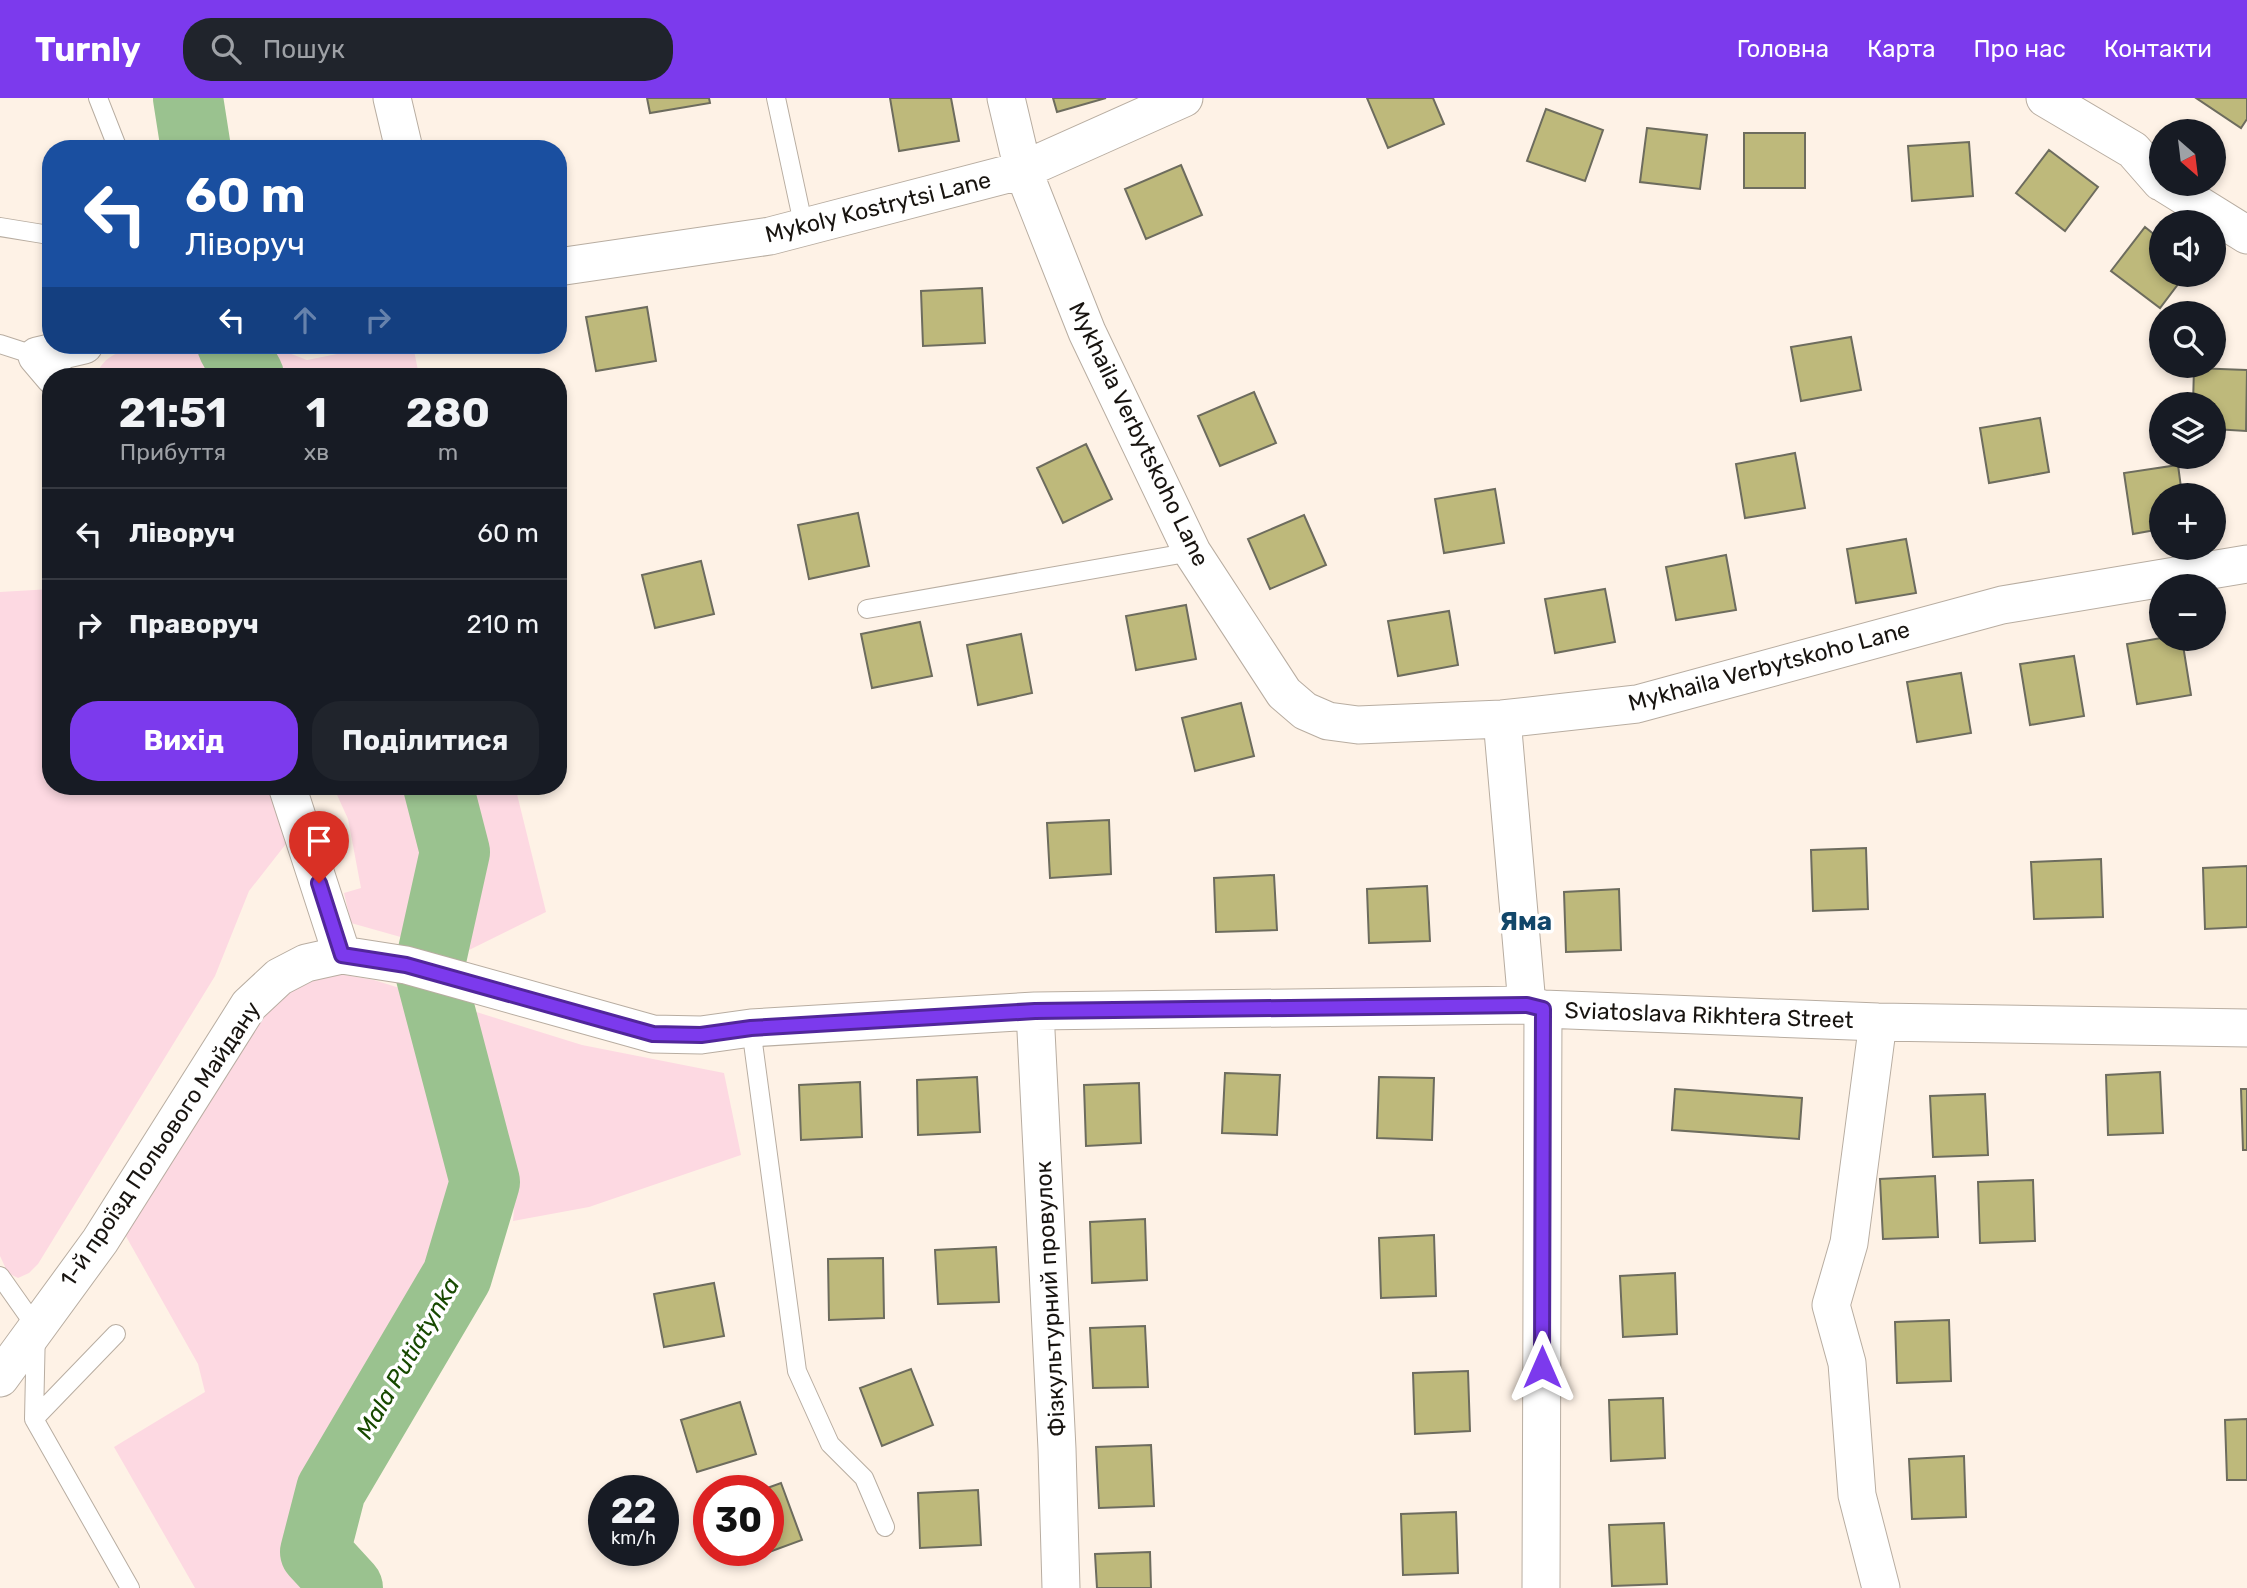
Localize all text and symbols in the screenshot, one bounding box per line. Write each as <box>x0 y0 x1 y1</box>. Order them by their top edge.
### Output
search box <box>183 18 673 81</box>
text: Turnly <box>35 30 141 69</box>
icon: search <box>207 30 245 68</box>
text: Пошук <box>263 34 345 65</box>
text: Головна <box>1737 35 1829 63</box>
text: Карта <box>1867 35 1935 63</box>
text: Про нас <box>1973 35 2066 63</box>
text: Контакти <box>2104 35 2212 63</box>
north arrow <box>2149 119 2226 196</box>
map controls <box>2149 119 2226 651</box>
street label: Mykoly Kostrytsi Lane <box>762 165 994 249</box>
text: 60 m <box>185 166 306 224</box>
icon: left <box>70 168 161 259</box>
button: sound <box>2149 210 2226 287</box>
text: Ліворуч <box>185 225 305 263</box>
street label: Mykhaila Verbytskoho Lane <box>1063 297 1215 571</box>
icon: left <box>213 301 251 339</box>
icon: ahead <box>286 301 324 339</box>
icon: right <box>359 301 397 339</box>
button: search <box>2149 301 2226 378</box>
text: 21:51 <box>119 388 227 438</box>
text: 1 <box>306 388 327 438</box>
text: 280 <box>406 388 490 438</box>
button: layers <box>2149 392 2226 469</box>
text: Прибуття <box>120 438 226 466</box>
text: хв <box>304 438 329 466</box>
text: m <box>438 438 458 466</box>
button: + <box>2149 483 2226 560</box>
icon: left <box>70 515 108 553</box>
text: Ліворуч <box>129 518 235 549</box>
text: 60 m <box>477 518 539 549</box>
button: − <box>2149 574 2226 651</box>
icon: right <box>70 606 108 644</box>
text: Праворуч <box>129 609 259 640</box>
text: 210 m <box>467 609 539 640</box>
street label: Mykhaila Verbytskoho Lane <box>1625 615 1913 717</box>
button: Вихід <box>70 701 298 781</box>
button: Поділитися <box>312 701 539 781</box>
pin <box>289 811 349 883</box>
icon: arrive <box>300 822 338 860</box>
district label: Яма <box>1500 906 1552 937</box>
street label: 1-й проїзд Польового Майдану <box>54 996 266 1292</box>
street label: Sviatoslava Rikhtera Street <box>1564 996 1854 1034</box>
street label: Фізкультурний провулок <box>1029 1160 1071 1438</box>
water label: Mala Putiatynka <box>350 1272 466 1444</box>
position arrow <box>1505 1330 1579 1404</box>
speed limit sign: 30 <box>693 1475 784 1566</box>
text: 22 <box>611 1490 656 1532</box>
text: km/h <box>611 1527 656 1549</box>

